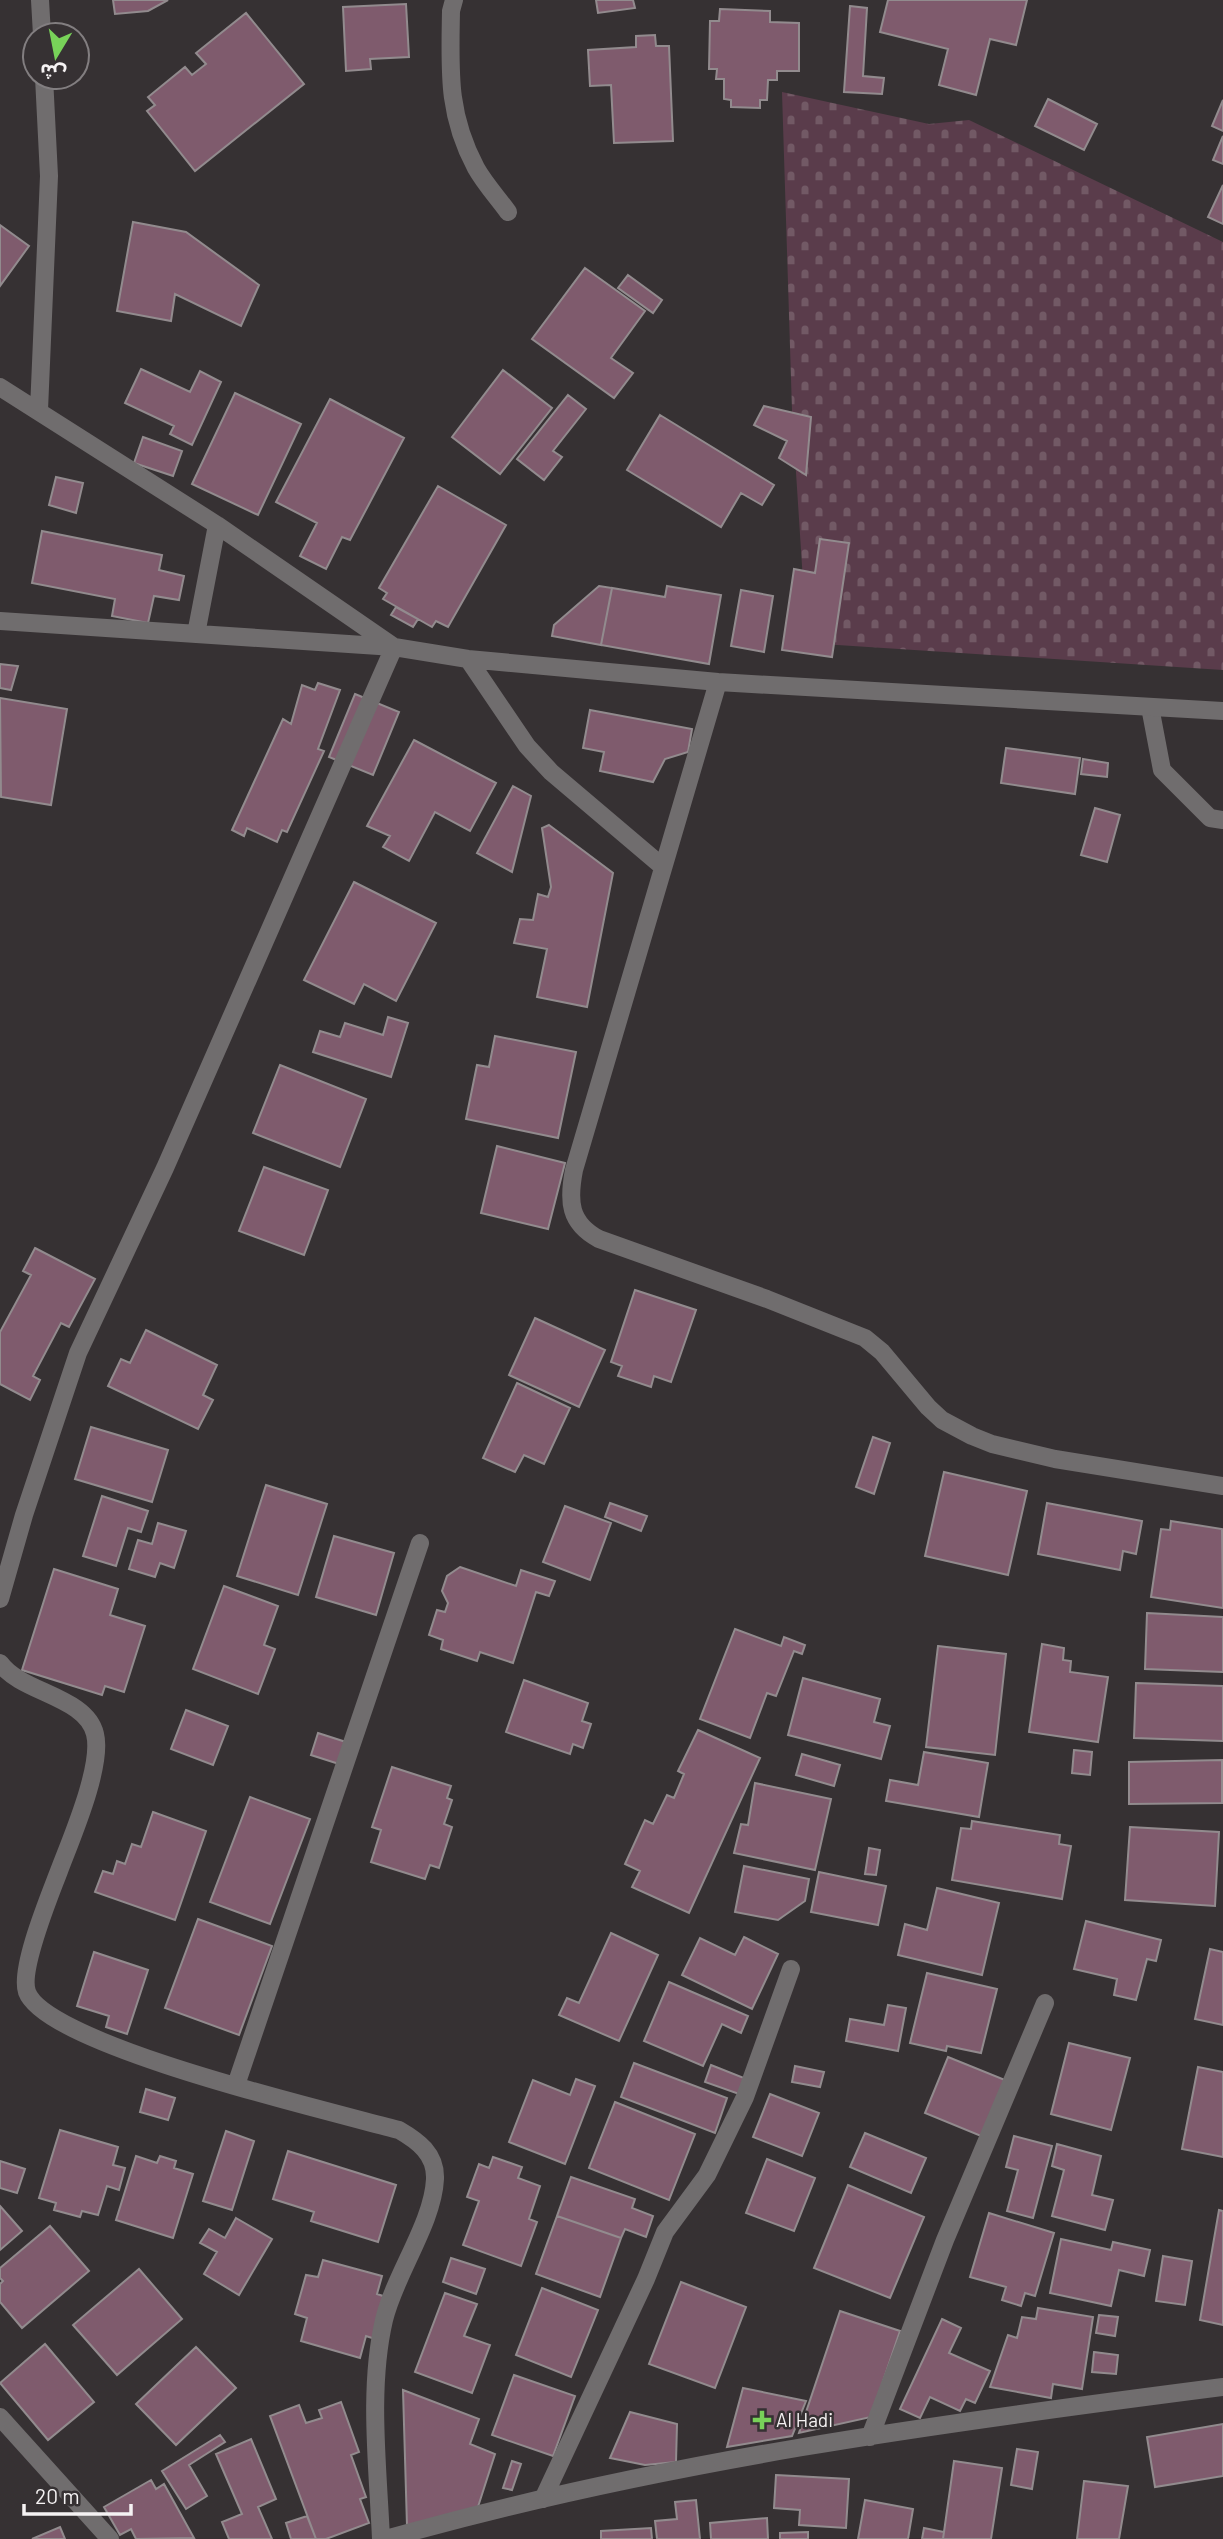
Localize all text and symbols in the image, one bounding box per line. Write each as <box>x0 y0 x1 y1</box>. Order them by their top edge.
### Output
north arrow <box>21 21 91 91</box>
text: ش <box>38 60 68 87</box>
place label: Al Hadi <box>776 2408 833 2431</box>
marker: Al Hadi <box>754 2412 770 2428</box>
scale bar <box>24 2472 131 2516</box>
text: 20 m <box>35 2483 80 2508</box>

